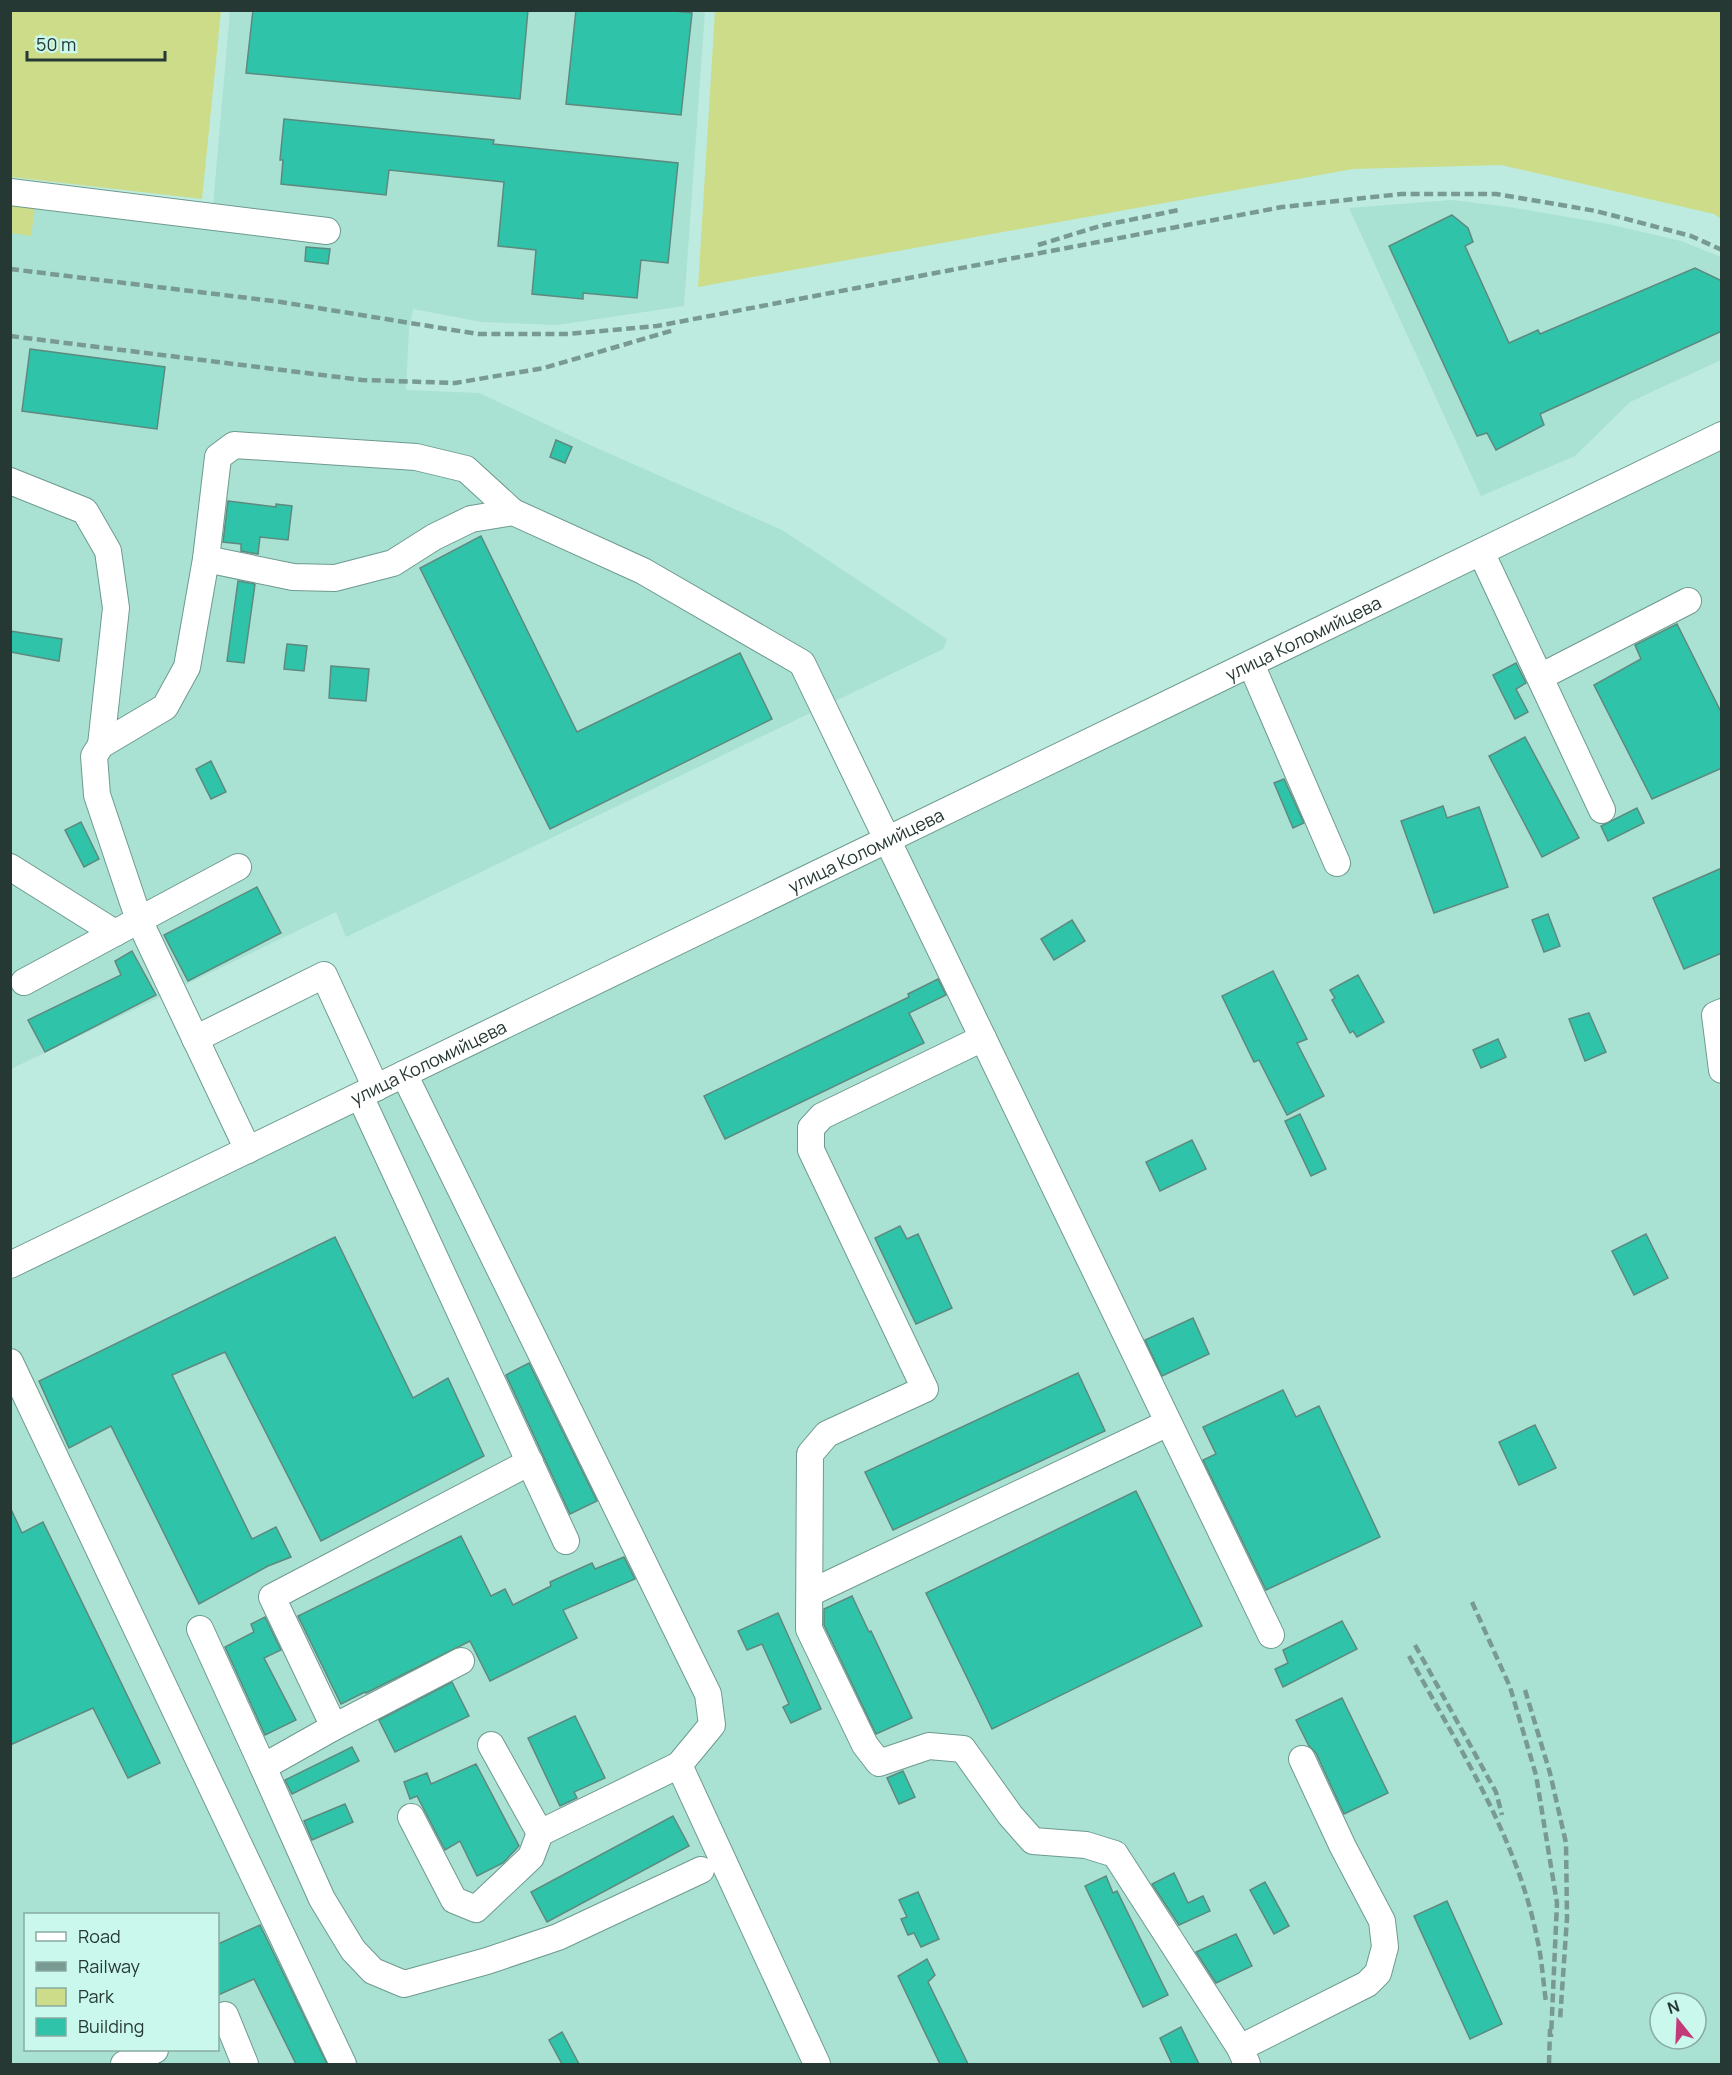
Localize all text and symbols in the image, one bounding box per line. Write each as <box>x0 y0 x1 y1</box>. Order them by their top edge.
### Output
scale bar <box>27 24 165 62</box>
text: 50 m <box>36 32 76 56</box>
street label: улица Коломийцева <box>1221 590 1385 686</box>
street label: улица Коломийцева <box>784 802 948 898</box>
street label: улица Коломийцева <box>347 1014 510 1110</box>
legend <box>24 1913 219 2051</box>
text: Road <box>78 1924 121 1948</box>
text: Railway <box>78 1954 140 1978</box>
text: Park <box>78 1984 115 2008</box>
north arrow <box>1648 1991 1708 2051</box>
text: N <box>1664 1994 1682 2019</box>
text: Building <box>78 2014 144 2038</box>

